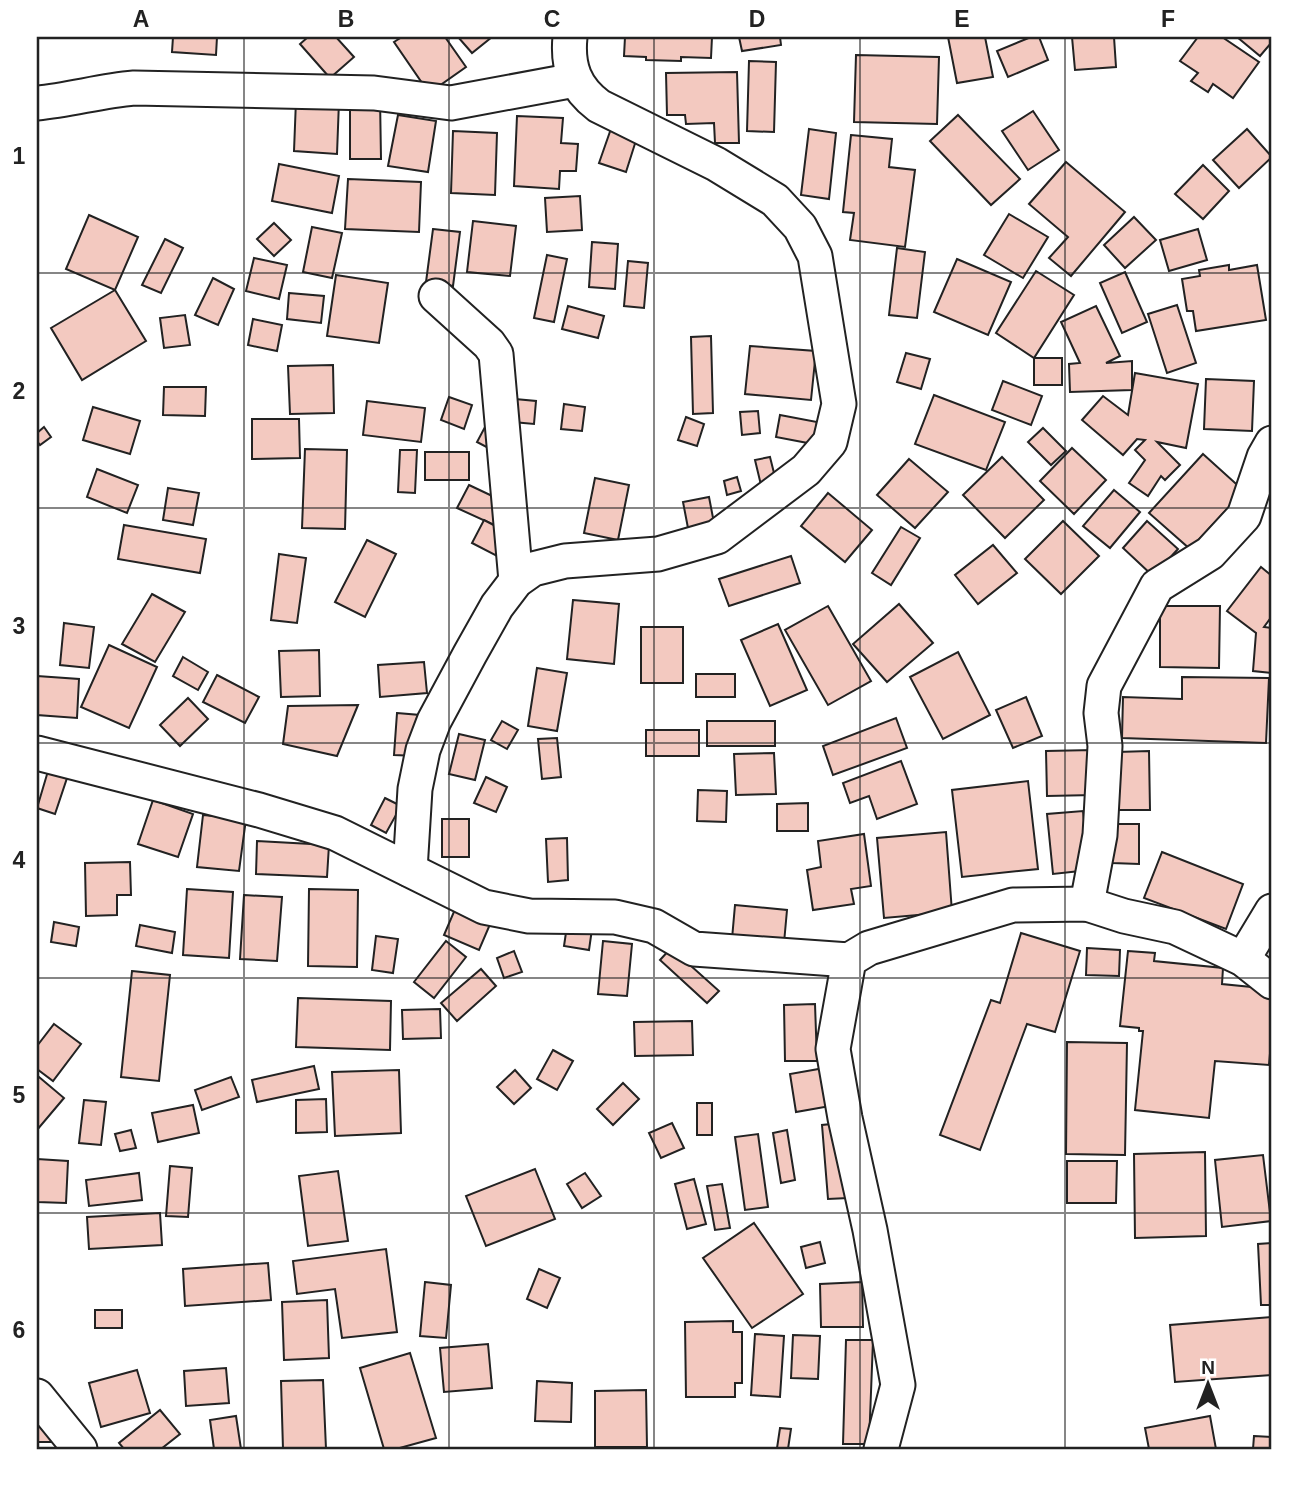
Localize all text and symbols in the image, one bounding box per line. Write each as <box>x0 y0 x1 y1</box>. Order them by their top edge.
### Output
text: A <box>133 6 149 32</box>
text: B <box>338 6 354 32</box>
text: C <box>544 6 560 32</box>
text: D <box>749 6 765 32</box>
text: E <box>954 6 970 32</box>
text: F <box>1161 6 1175 32</box>
text: 1 <box>13 143 26 169</box>
text: 2 <box>13 378 25 404</box>
text: 3 <box>13 613 25 639</box>
text: 4 <box>13 847 26 873</box>
text: 5 <box>13 1082 26 1108</box>
text: 6 <box>13 1317 25 1343</box>
north arrow <box>1172 1350 1242 1420</box>
text: N <box>1201 1357 1215 1378</box>

